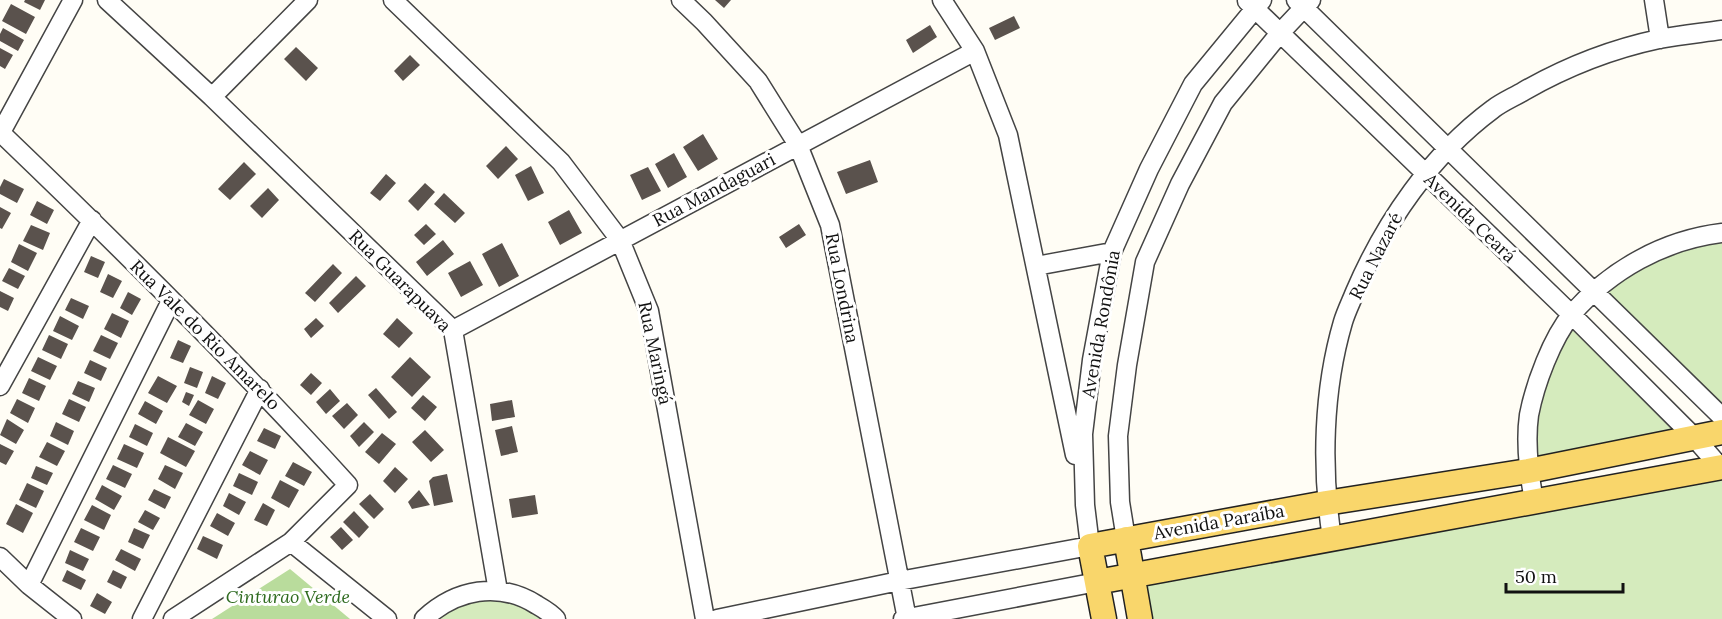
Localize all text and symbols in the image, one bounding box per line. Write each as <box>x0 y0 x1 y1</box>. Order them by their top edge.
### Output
street label: Rua Mandaguari <box>648 148 779 232</box>
street label: Avenida Ceará <box>1419 167 1521 267</box>
street label: Rua Nazaré <box>1344 208 1407 303</box>
street label: Rua Guarapuava <box>344 225 456 337</box>
street label: Rua Londrina <box>821 231 864 345</box>
street label: Avenida Rondônia <box>1076 248 1125 401</box>
street label: Rua Vale do Rio Amarelo <box>125 255 285 415</box>
street label: Rua Maringá <box>633 299 678 407</box>
street label: Avenida Paraíba <box>1151 499 1286 544</box>
scale bar <box>1506 556 1623 594</box>
text: 50 m <box>1515 565 1557 588</box>
park label: Cinturao Verde <box>226 585 350 608</box>

